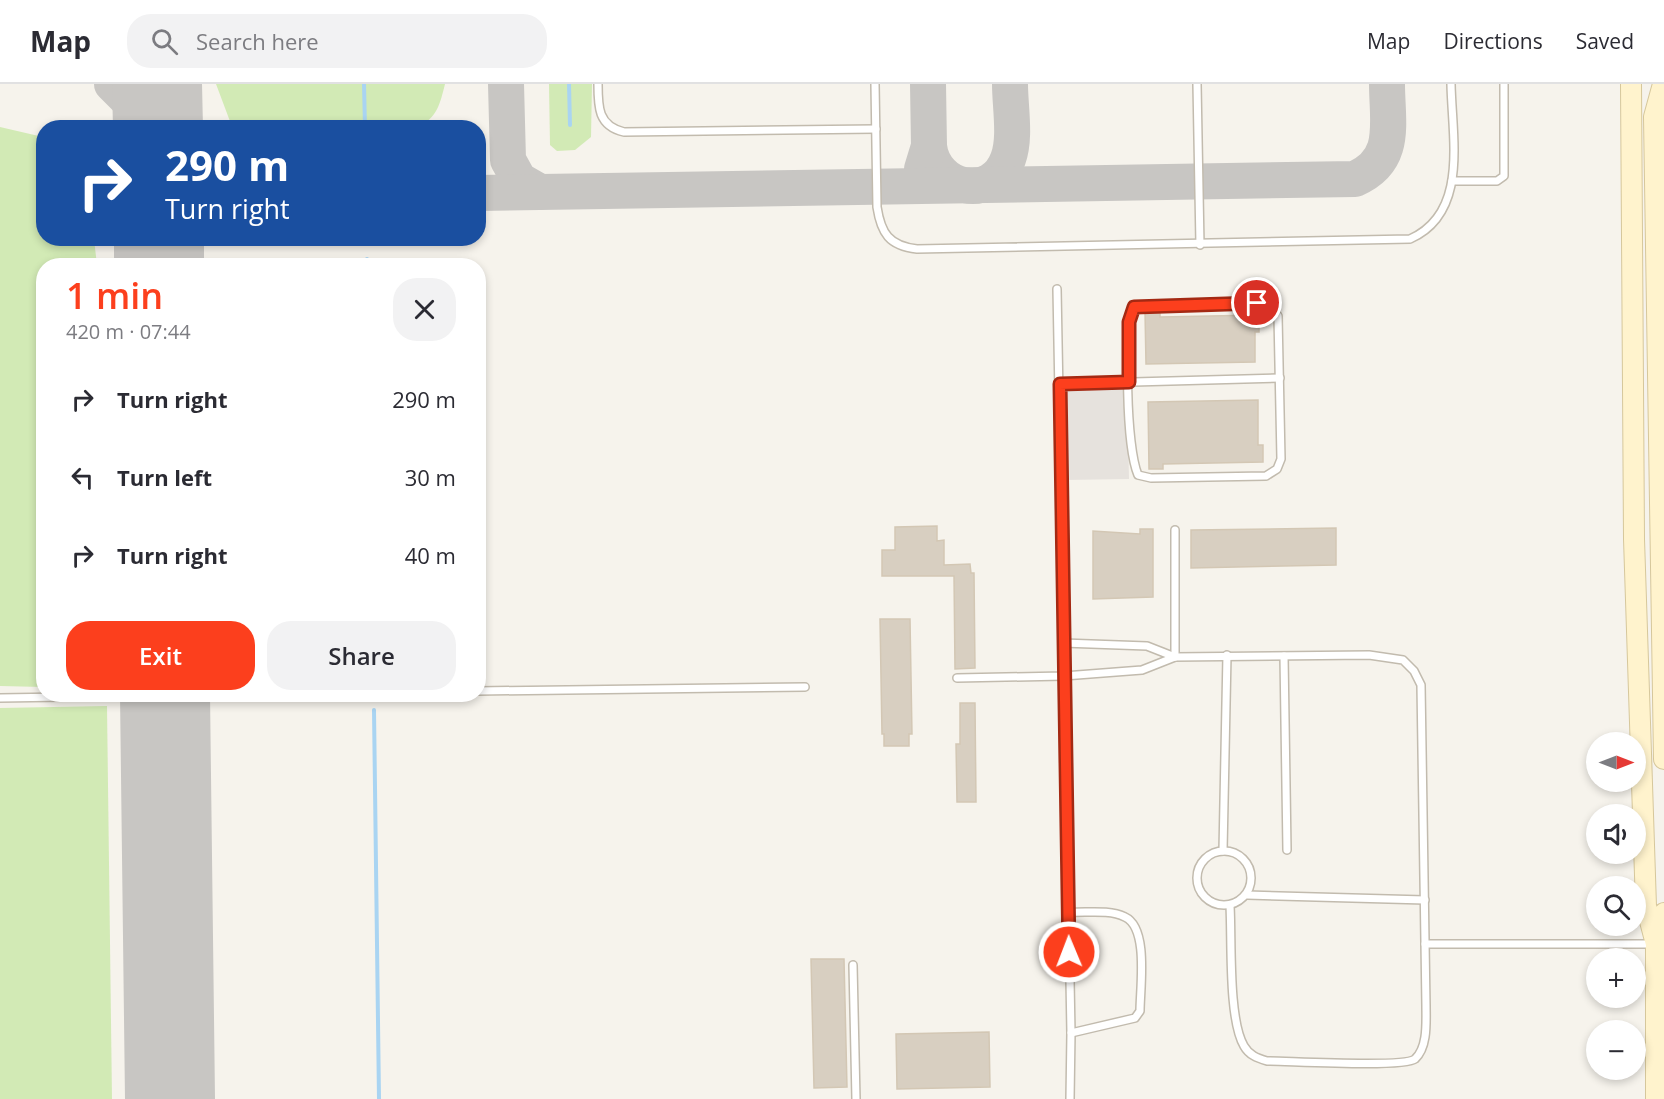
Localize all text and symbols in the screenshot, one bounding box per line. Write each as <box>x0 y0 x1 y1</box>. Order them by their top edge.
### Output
search box <box>127 14 547 68</box>
text: Map <box>30 22 91 60</box>
icon: search <box>148 25 181 58</box>
text: Search here <box>196 26 319 56</box>
text: Map <box>1367 27 1410 55</box>
text: Directions <box>1443 27 1543 55</box>
text: Saved <box>1576 27 1634 55</box>
text: 290 m <box>165 136 289 193</box>
icon: right <box>66 144 144 222</box>
text: Turn right <box>165 190 290 227</box>
text: 1 min <box>66 271 163 320</box>
pin <box>1231 277 1282 328</box>
button: close <box>393 278 456 341</box>
icon: arrive <box>1240 286 1273 319</box>
text: 420 m · 07:44 <box>66 318 191 345</box>
icon: right <box>66 383 99 416</box>
text: Turn right <box>117 384 228 414</box>
text: 290 m <box>392 384 456 414</box>
icon: left <box>66 461 99 494</box>
text: Turn left <box>117 462 212 492</box>
text: 30 m <box>405 462 456 492</box>
icon: right <box>66 539 99 572</box>
text: Turn right <box>117 540 228 570</box>
text: 40 m <box>405 540 456 570</box>
button: Exit <box>66 621 255 690</box>
button: Share <box>267 621 456 690</box>
north arrow <box>1586 732 1646 792</box>
map controls <box>1586 732 1646 1080</box>
button: sound <box>1586 804 1646 864</box>
button: search <box>1586 876 1646 936</box>
position arrow <box>1037 920 1101 984</box>
button: + <box>1586 948 1646 1008</box>
button: − <box>1586 1020 1646 1080</box>

